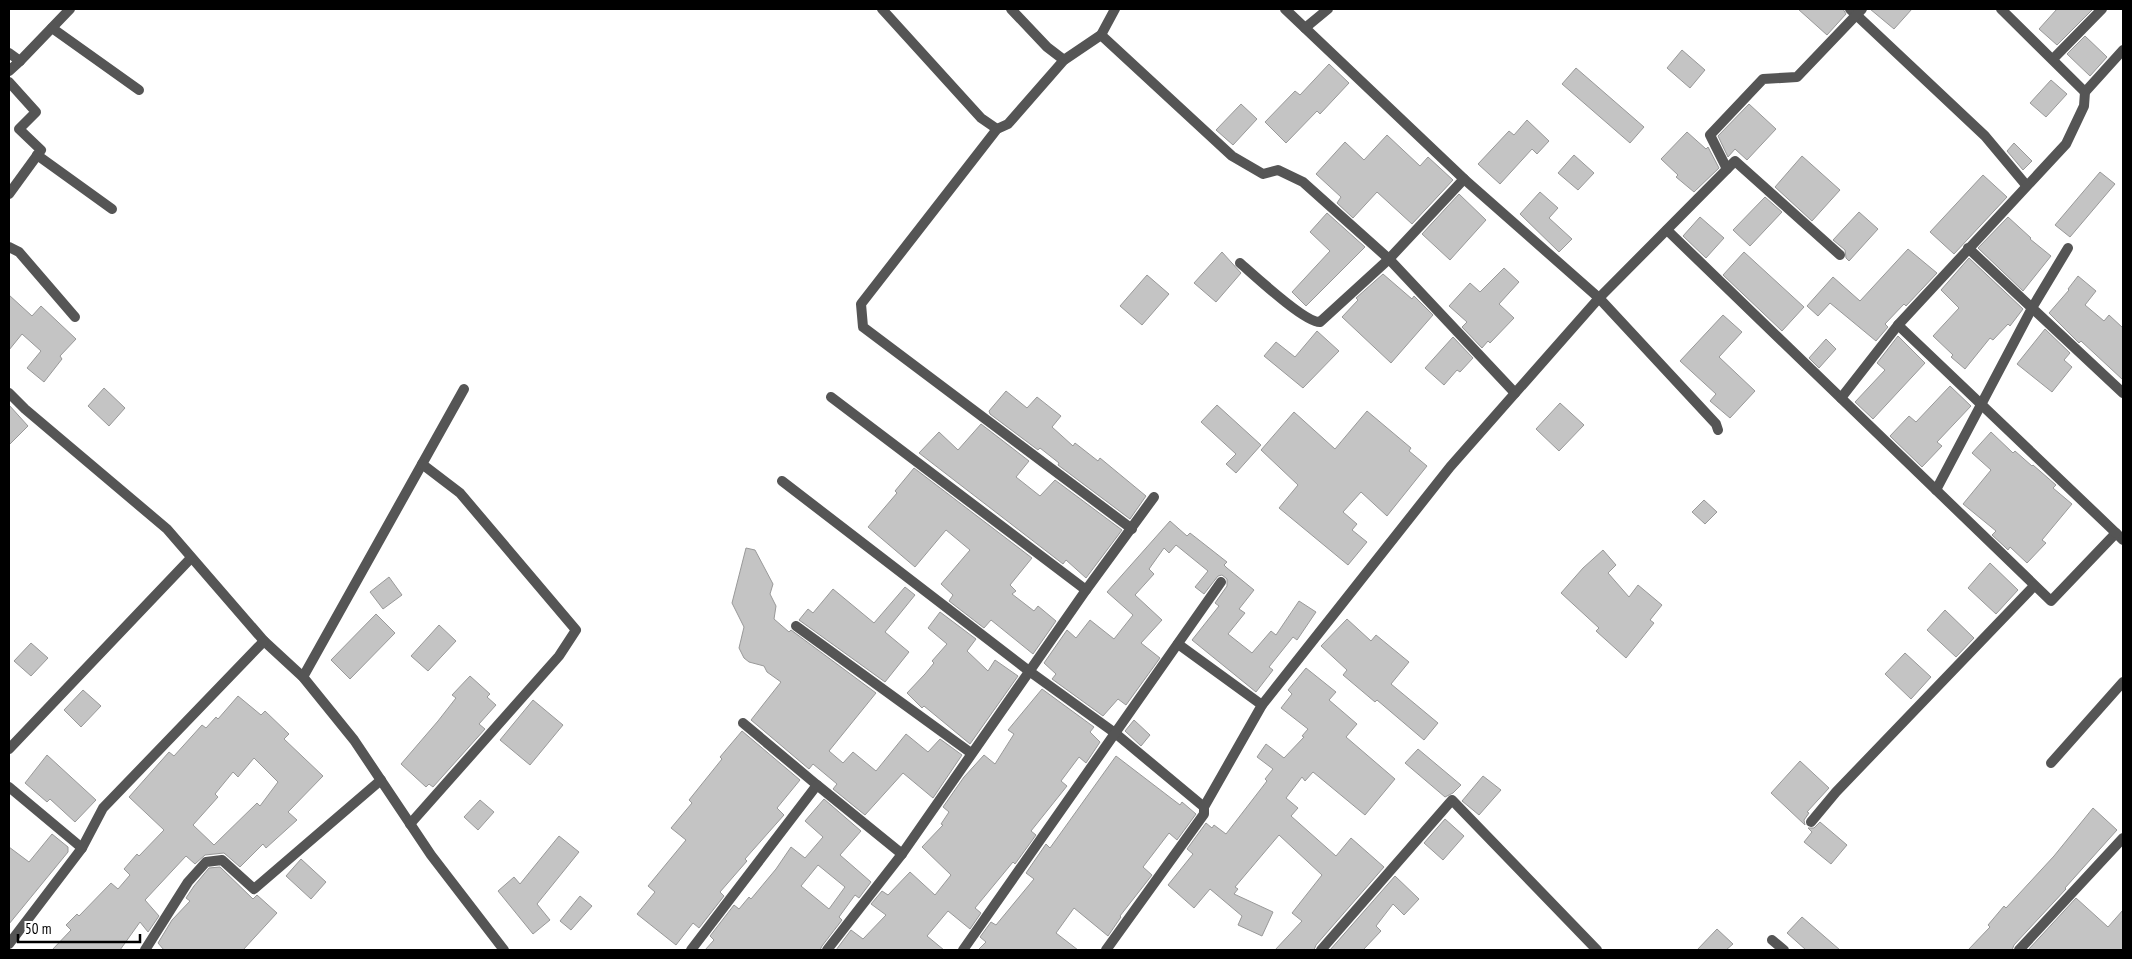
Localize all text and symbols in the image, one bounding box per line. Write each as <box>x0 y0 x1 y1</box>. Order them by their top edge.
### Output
scale bar <box>18 912 140 944</box>
text: 50 m <box>25 919 51 938</box>

